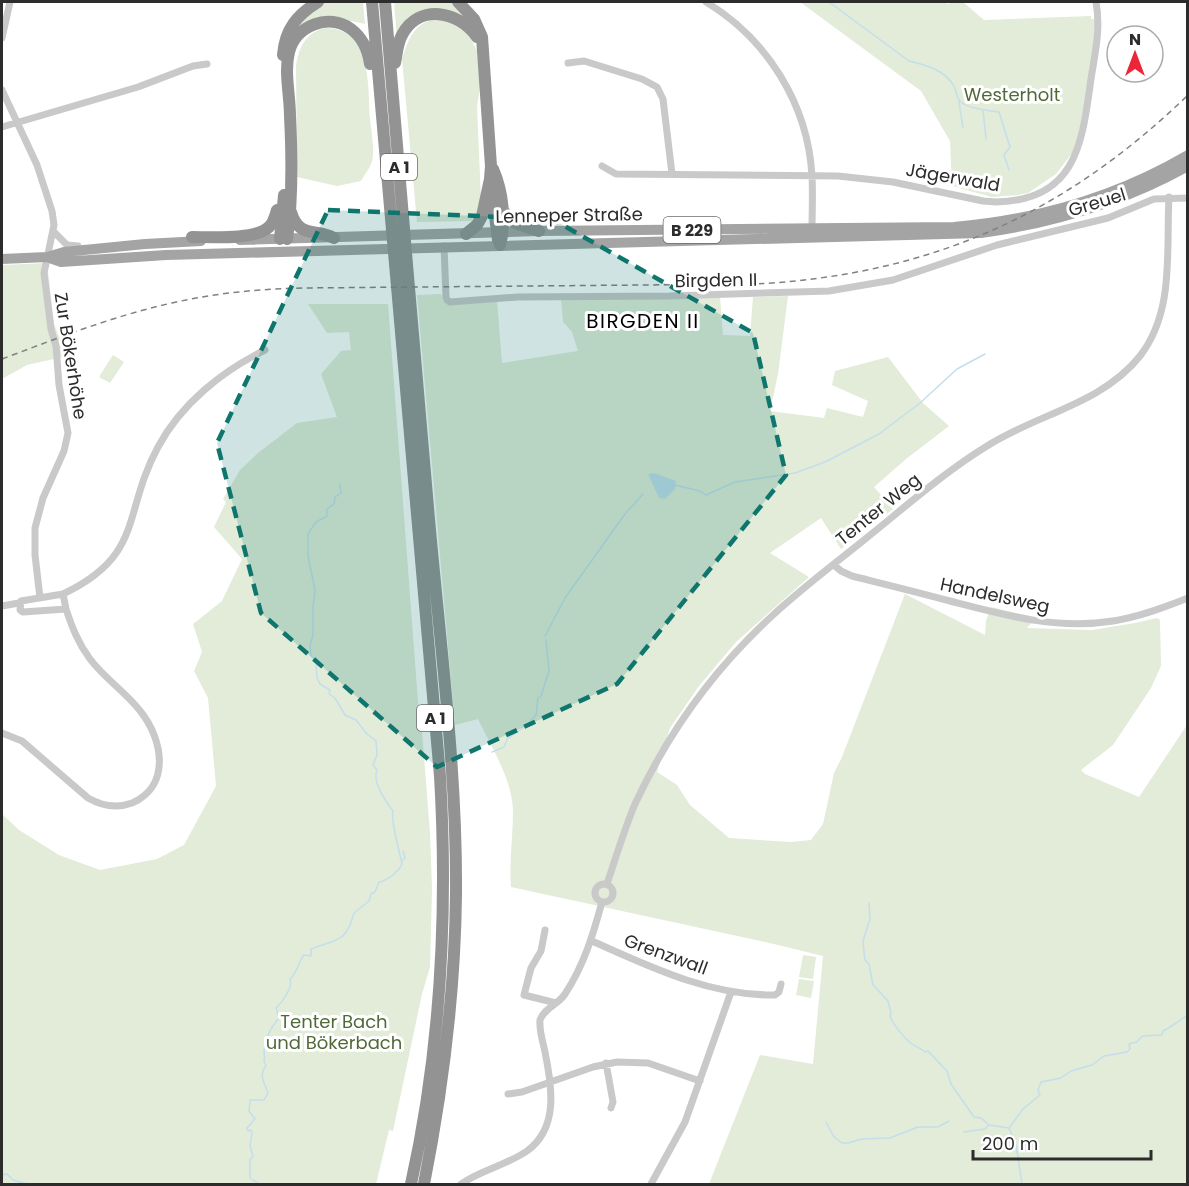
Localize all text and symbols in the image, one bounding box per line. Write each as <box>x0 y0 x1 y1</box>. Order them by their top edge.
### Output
north arrow <box>1105 24 1165 84</box>
text: N <box>1129 28 1141 51</box>
park label: Westerholt <box>964 82 1060 107</box>
road number: A 1 <box>381 154 417 180</box>
street label: Jägerwald <box>904 156 1002 198</box>
street label: Greuel <box>1065 181 1129 223</box>
street label: Lenneper Straße <box>495 201 643 229</box>
road number: B 229 <box>664 217 720 243</box>
street label: Birgden II <box>674 267 758 293</box>
street label: Zur Bökerhöhe <box>49 291 93 421</box>
district label: BIRGDEN II <box>586 307 700 335</box>
street label: Tenter Weg <box>830 467 926 551</box>
street label: Handelsweg <box>938 571 1052 619</box>
road number: A 1 <box>417 705 453 731</box>
street label: Grenzwall <box>621 927 711 981</box>
park label: Tenter Bach und Bökerbach <box>266 1009 402 1055</box>
scale bar <box>973 1123 1152 1161</box>
text: 200 m <box>982 1131 1038 1156</box>

